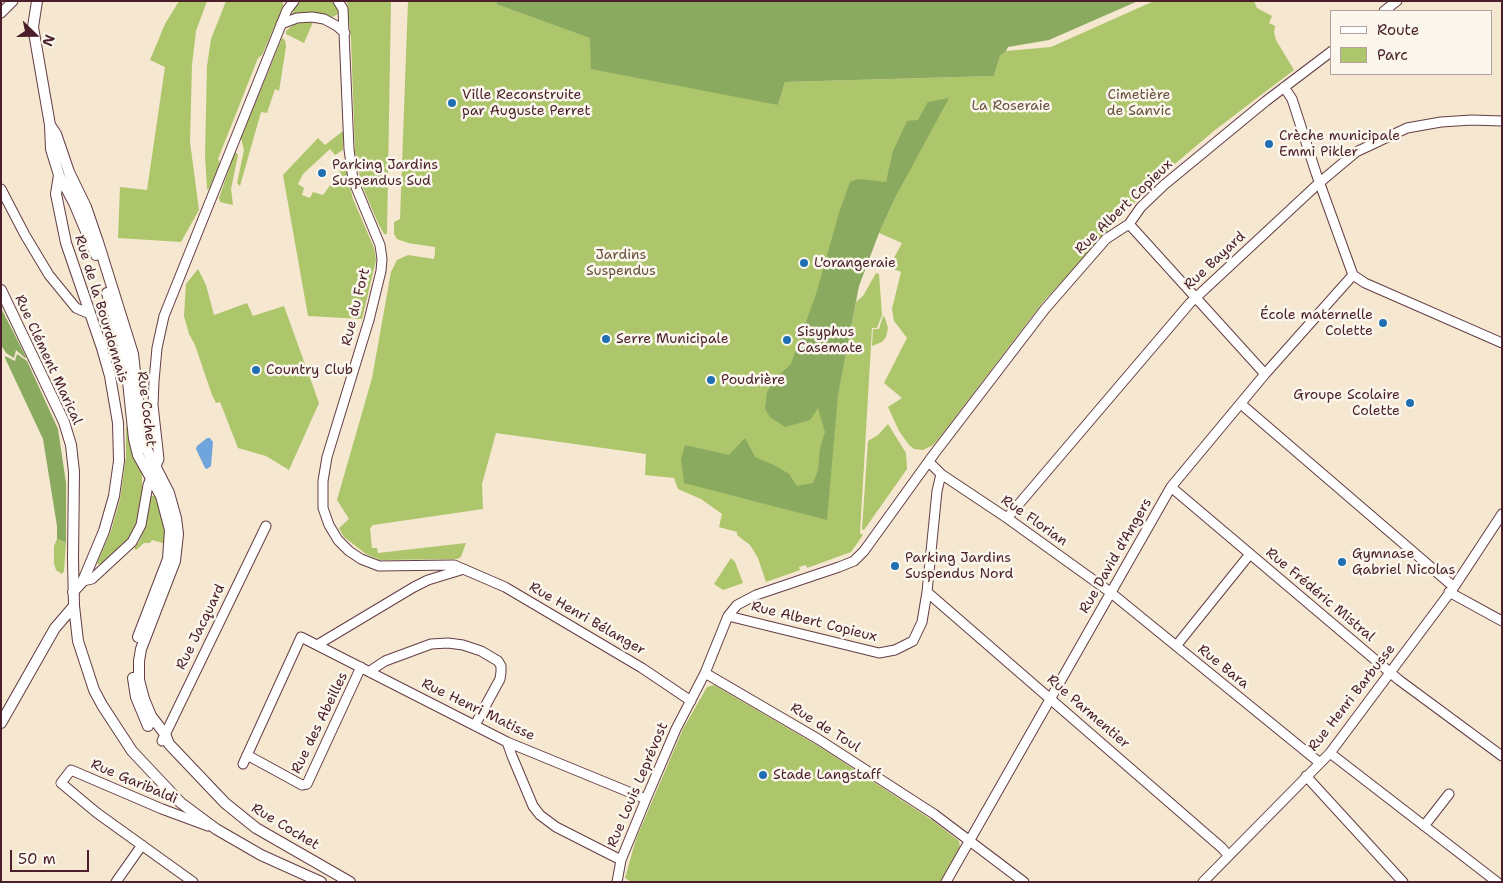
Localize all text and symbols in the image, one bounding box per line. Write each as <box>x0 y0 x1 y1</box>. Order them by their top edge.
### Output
north arrow <box>10 10 60 60</box>
legend <box>1330 10 1493 75</box>
text: Route <box>1377 20 1419 40</box>
text: N <box>38 32 59 49</box>
text: Parc <box>1377 45 1408 65</box>
place label: Ville Reconstruite par Auguste Perret <box>462 87 591 120</box>
park label: Cimetière de Sanvic <box>1107 87 1171 120</box>
marker: Ville Reconstruite par Auguste Perret <box>446 97 458 109</box>
park label: La Roseraie <box>972 98 1050 114</box>
place label: Crèche municipale Emmi Pikler <box>1279 128 1400 160</box>
marker: Crèche municipale Emmi Pikler <box>1263 138 1275 150</box>
street label: Rue Albert Copieux <box>1072 156 1176 258</box>
place label: Parking Jardins Suspendus Sud <box>332 157 438 190</box>
marker: Parking Jardins Suspendus Sud <box>316 167 328 179</box>
street label: Rue Bayard <box>1181 228 1249 294</box>
street label: Rue de la Bourdonnais <box>71 233 131 385</box>
park label: Jardins Suspendus <box>586 247 656 280</box>
place label: L'orangeraie <box>814 255 896 271</box>
marker: L'orangeraie <box>798 257 810 269</box>
street label: Rue du Fort <box>338 266 374 348</box>
street label: Rue Clément Marical <box>11 293 85 427</box>
place label: École maternelle Colette <box>1260 307 1373 340</box>
marker: École maternelle Colette <box>1377 317 1389 329</box>
place label: Sisyphus Casemate <box>797 324 863 357</box>
place label: Serre Municipale <box>616 331 729 347</box>
marker: Serre Municipale <box>600 333 612 345</box>
marker: Sisyphus Casemate <box>781 334 793 346</box>
place label: Country Club <box>266 362 353 378</box>
marker: Country Club <box>250 364 262 376</box>
street label: Rue Cochet <box>133 370 159 448</box>
place label: Poudrière <box>721 372 785 388</box>
marker: Poudrière <box>705 374 717 386</box>
place label: Groupe Scolaire Colette <box>1293 387 1400 420</box>
marker: Groupe Scolaire Colette <box>1404 397 1416 409</box>
street label: Rue Florian <box>998 492 1070 550</box>
street label: Rue David d'Angers <box>1076 495 1156 617</box>
street label: Rue Frédéric Mistral <box>1262 544 1378 646</box>
place label: Gymnase Gabriel Nicolas <box>1352 546 1455 578</box>
place label: Parking Jardins Suspendus Nord <box>905 550 1013 582</box>
marker: Gymnase Gabriel Nicolas <box>1336 556 1348 568</box>
marker: Parking Jardins Suspendus Nord <box>889 560 901 572</box>
street label: Rue Henri Bélanger <box>526 579 648 659</box>
street label: Rue Jacquard <box>173 581 229 673</box>
street label: Rue Albert Copieux <box>749 598 879 646</box>
street label: Rue Bara <box>1194 641 1252 693</box>
street label: Rue Henri Barbusse <box>1305 641 1399 755</box>
street label: Rue des Abeilles <box>288 669 352 777</box>
street label: Rue Parmentier <box>1043 671 1133 753</box>
street label: Rue Henri Matisse <box>419 675 537 745</box>
street label: Rue de Toul <box>787 700 863 756</box>
street label: Rue Louis Leprévost <box>604 720 672 850</box>
street label: Rue Garibaldi <box>88 756 180 808</box>
place label: Stade Langstaff <box>773 767 881 783</box>
marker: Stade Langstaff <box>757 769 769 781</box>
street label: Rue Cochet <box>248 800 322 854</box>
scale bar <box>12 840 91 872</box>
text: 50 m <box>18 849 56 869</box>

